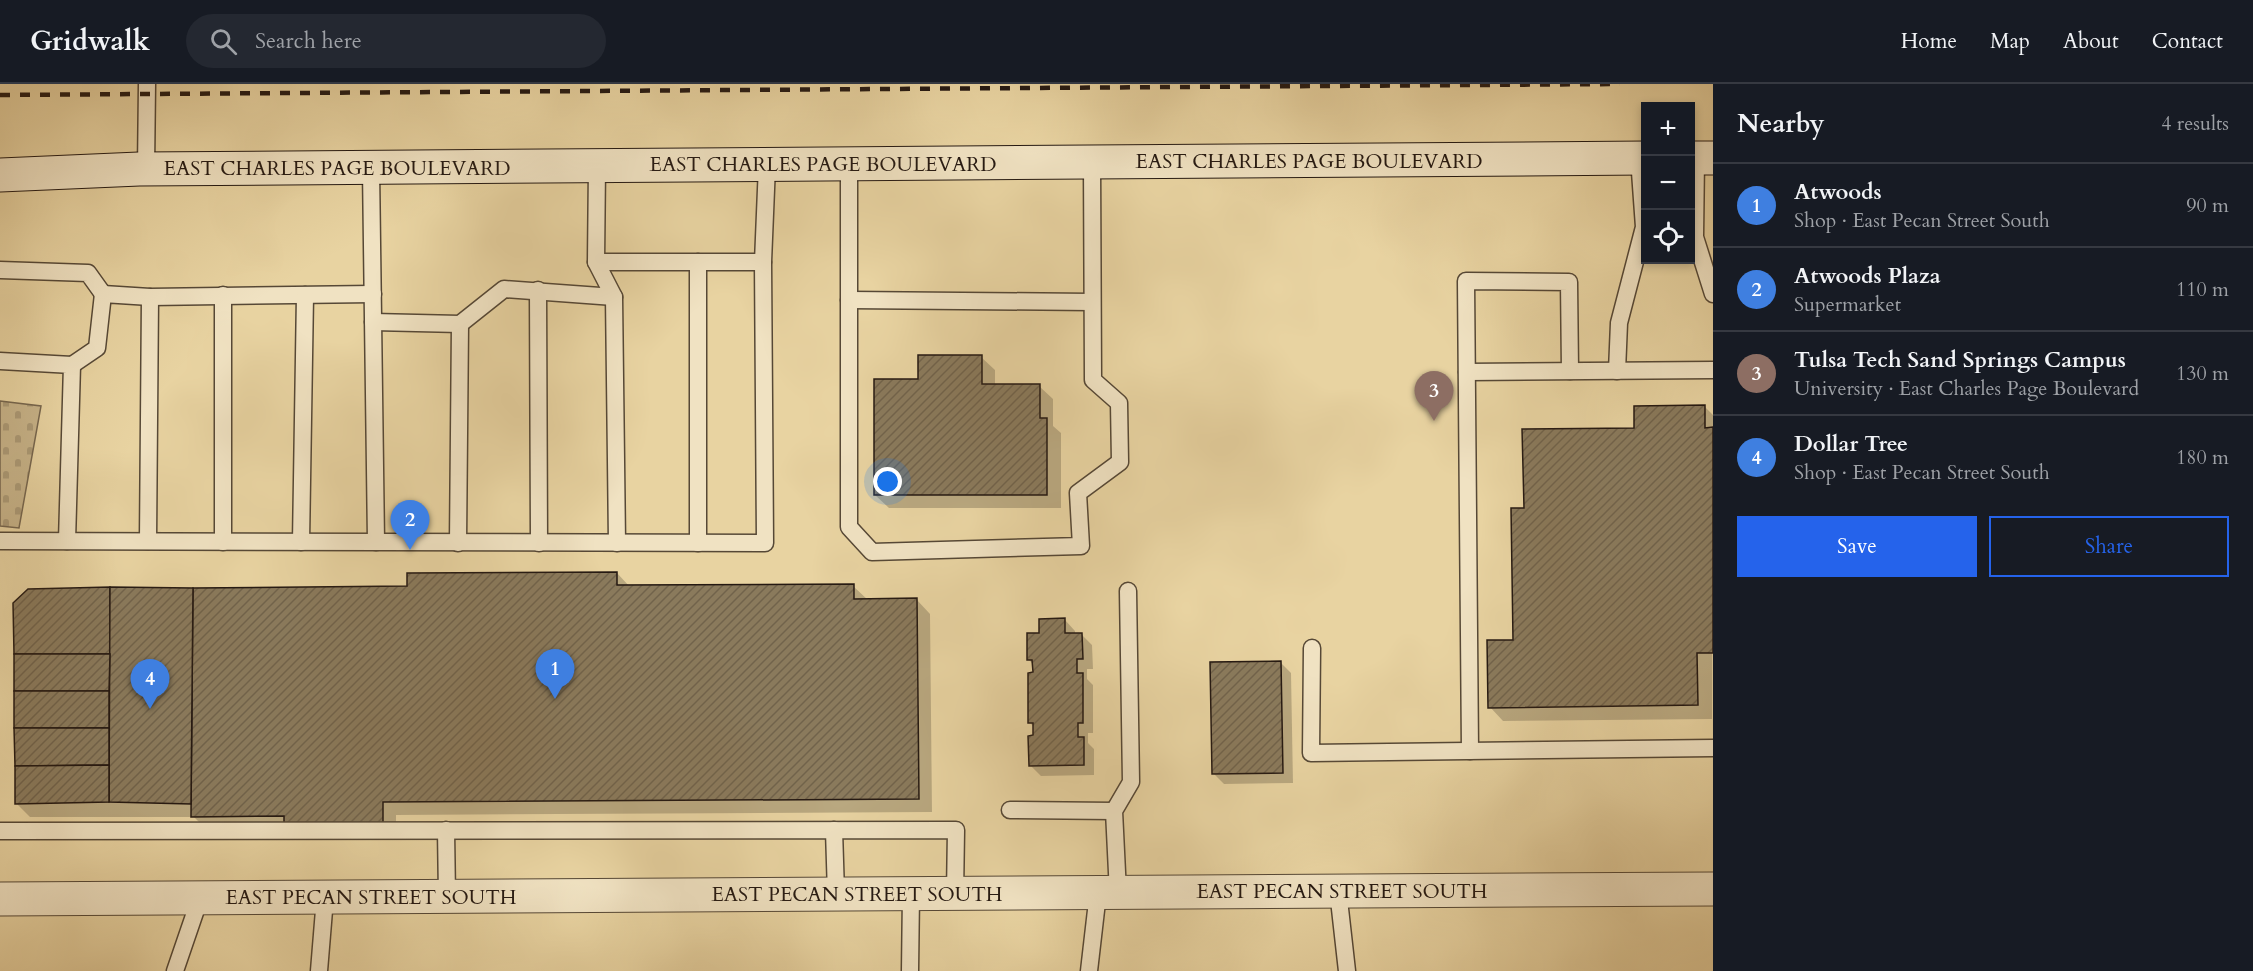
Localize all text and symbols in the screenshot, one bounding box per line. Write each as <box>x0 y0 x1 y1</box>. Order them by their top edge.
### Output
search box <box>186 14 606 68</box>
text: Gridwalk <box>30 22 150 60</box>
icon: search <box>207 25 240 58</box>
text: Search here <box>255 26 362 56</box>
text: Home <box>1901 27 1957 56</box>
text: Map <box>1990 27 2030 56</box>
text: About <box>2063 27 2119 56</box>
text: Contact <box>2152 27 2223 56</box>
map controls <box>1641 102 1695 264</box>
button: + <box>1641 102 1695 156</box>
text: Nearby <box>1737 106 1825 141</box>
text: 4 results <box>2161 110 2229 137</box>
street label: EAST CHARLES PAGE BOULEVARD <box>1136 148 1482 175</box>
street label: EAST CHARLES PAGE BOULEVARD <box>650 151 996 178</box>
street label: EAST CHARLES PAGE BOULEVARD <box>164 155 510 182</box>
button: − <box>1641 156 1695 210</box>
text: Atwoods <box>1794 177 1882 207</box>
text: 1 <box>1751 192 1762 219</box>
text: 90 m <box>2186 192 2229 219</box>
text: Shop · East Pecan Street South <box>1794 207 2050 234</box>
button: locate <box>1641 210 1695 264</box>
text: Atwoods Plaza <box>1794 261 1941 291</box>
text: 2 <box>1751 276 1762 303</box>
text: 110 m <box>2176 276 2229 303</box>
text: Supermarket <box>1794 291 1901 318</box>
text: Tulsa Tech Sand Springs Campus <box>1794 345 2126 375</box>
text: 3 <box>1751 360 1762 387</box>
text: 130 m <box>2176 360 2229 387</box>
pin: 3 <box>1414 372 1454 421</box>
text: University · East Charles Page Boulevard <box>1794 375 2139 402</box>
text: Dollar Tree <box>1794 429 1908 459</box>
text: 4 <box>1751 444 1762 471</box>
text: 180 m <box>2176 444 2229 471</box>
text: Shop · East Pecan Street South <box>1794 459 2050 486</box>
your location <box>873 467 902 496</box>
pin: 2 <box>390 500 430 550</box>
button: Save <box>1737 516 1977 577</box>
button: Share <box>1989 516 2229 577</box>
pin: 1 <box>536 650 574 699</box>
pin: 4 <box>130 660 170 709</box>
street label: EAST PECAN STREET SOUTH <box>1196 878 1488 905</box>
street label: EAST PECAN STREET SOUTH <box>711 881 1003 908</box>
street label: EAST PECAN STREET SOUTH <box>225 884 517 911</box>

